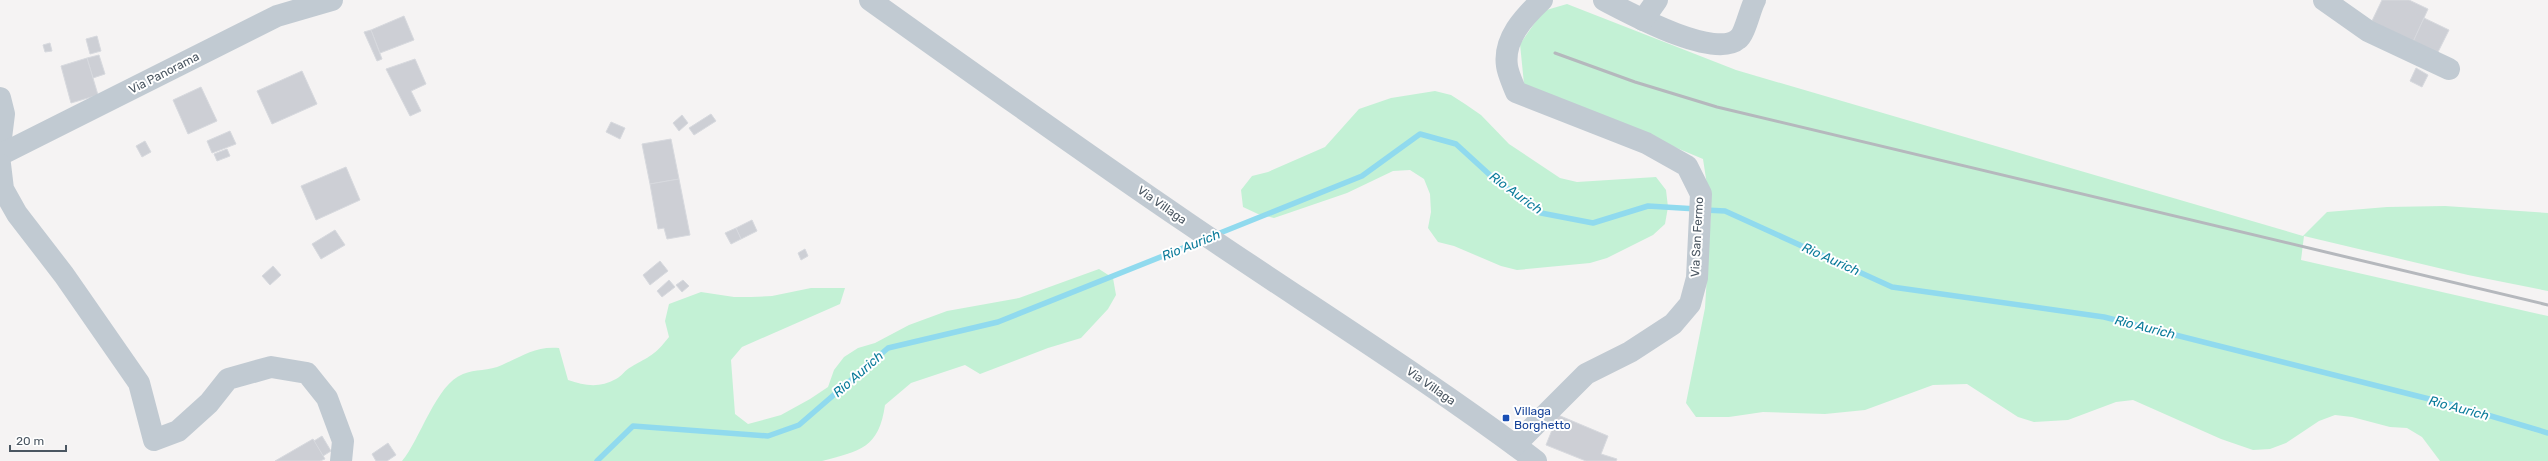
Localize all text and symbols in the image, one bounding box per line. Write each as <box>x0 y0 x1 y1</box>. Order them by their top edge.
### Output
street label: Via Panorama <box>126 49 202 97</box>
water label: Rio Aurich <box>1487 169 1545 217</box>
street label: Via Villaga <box>1135 183 1189 227</box>
street label: Via San Fermo <box>1688 196 1706 277</box>
water label: Rio Aurich <box>1160 226 1222 264</box>
water label: Rio Aurich <box>1800 240 1862 278</box>
water label: Rio Aurich <box>2113 312 2177 342</box>
water label: Rio Aurich <box>830 348 886 400</box>
street label: Via Villaga <box>1404 364 1458 408</box>
water label: Rio Aurich <box>2427 393 2491 423</box>
place label: Villaga Borghetto <box>1514 404 1571 432</box>
marker: Villaga Borghetto <box>1501 413 1511 423</box>
scale bar <box>10 427 66 453</box>
text: 20 m <box>16 434 44 448</box>

